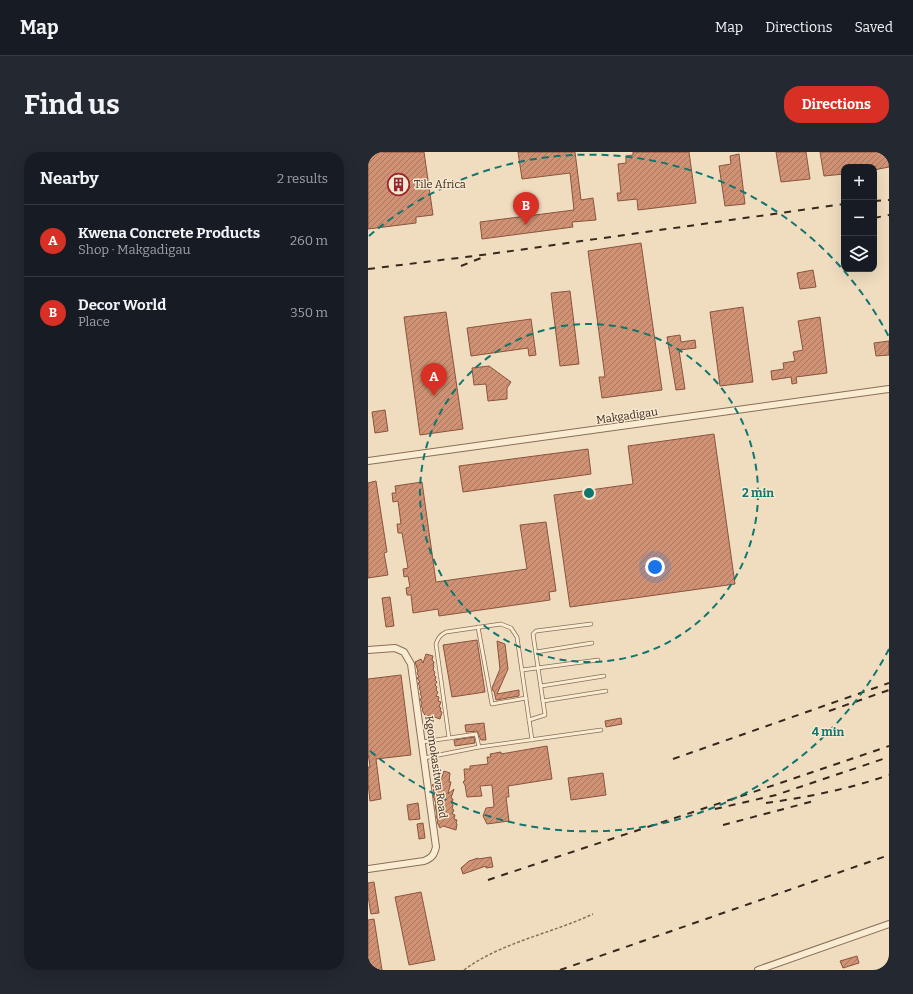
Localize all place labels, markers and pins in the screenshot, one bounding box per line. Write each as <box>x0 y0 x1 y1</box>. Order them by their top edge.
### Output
building icon: Tile Africa <box>385 171 411 197</box>
place label: Tile Africa <box>414 178 466 191</box>
pin: B <box>513 192 539 225</box>
pin: A <box>421 363 447 396</box>
centre of rings <box>582 486 596 500</box>

